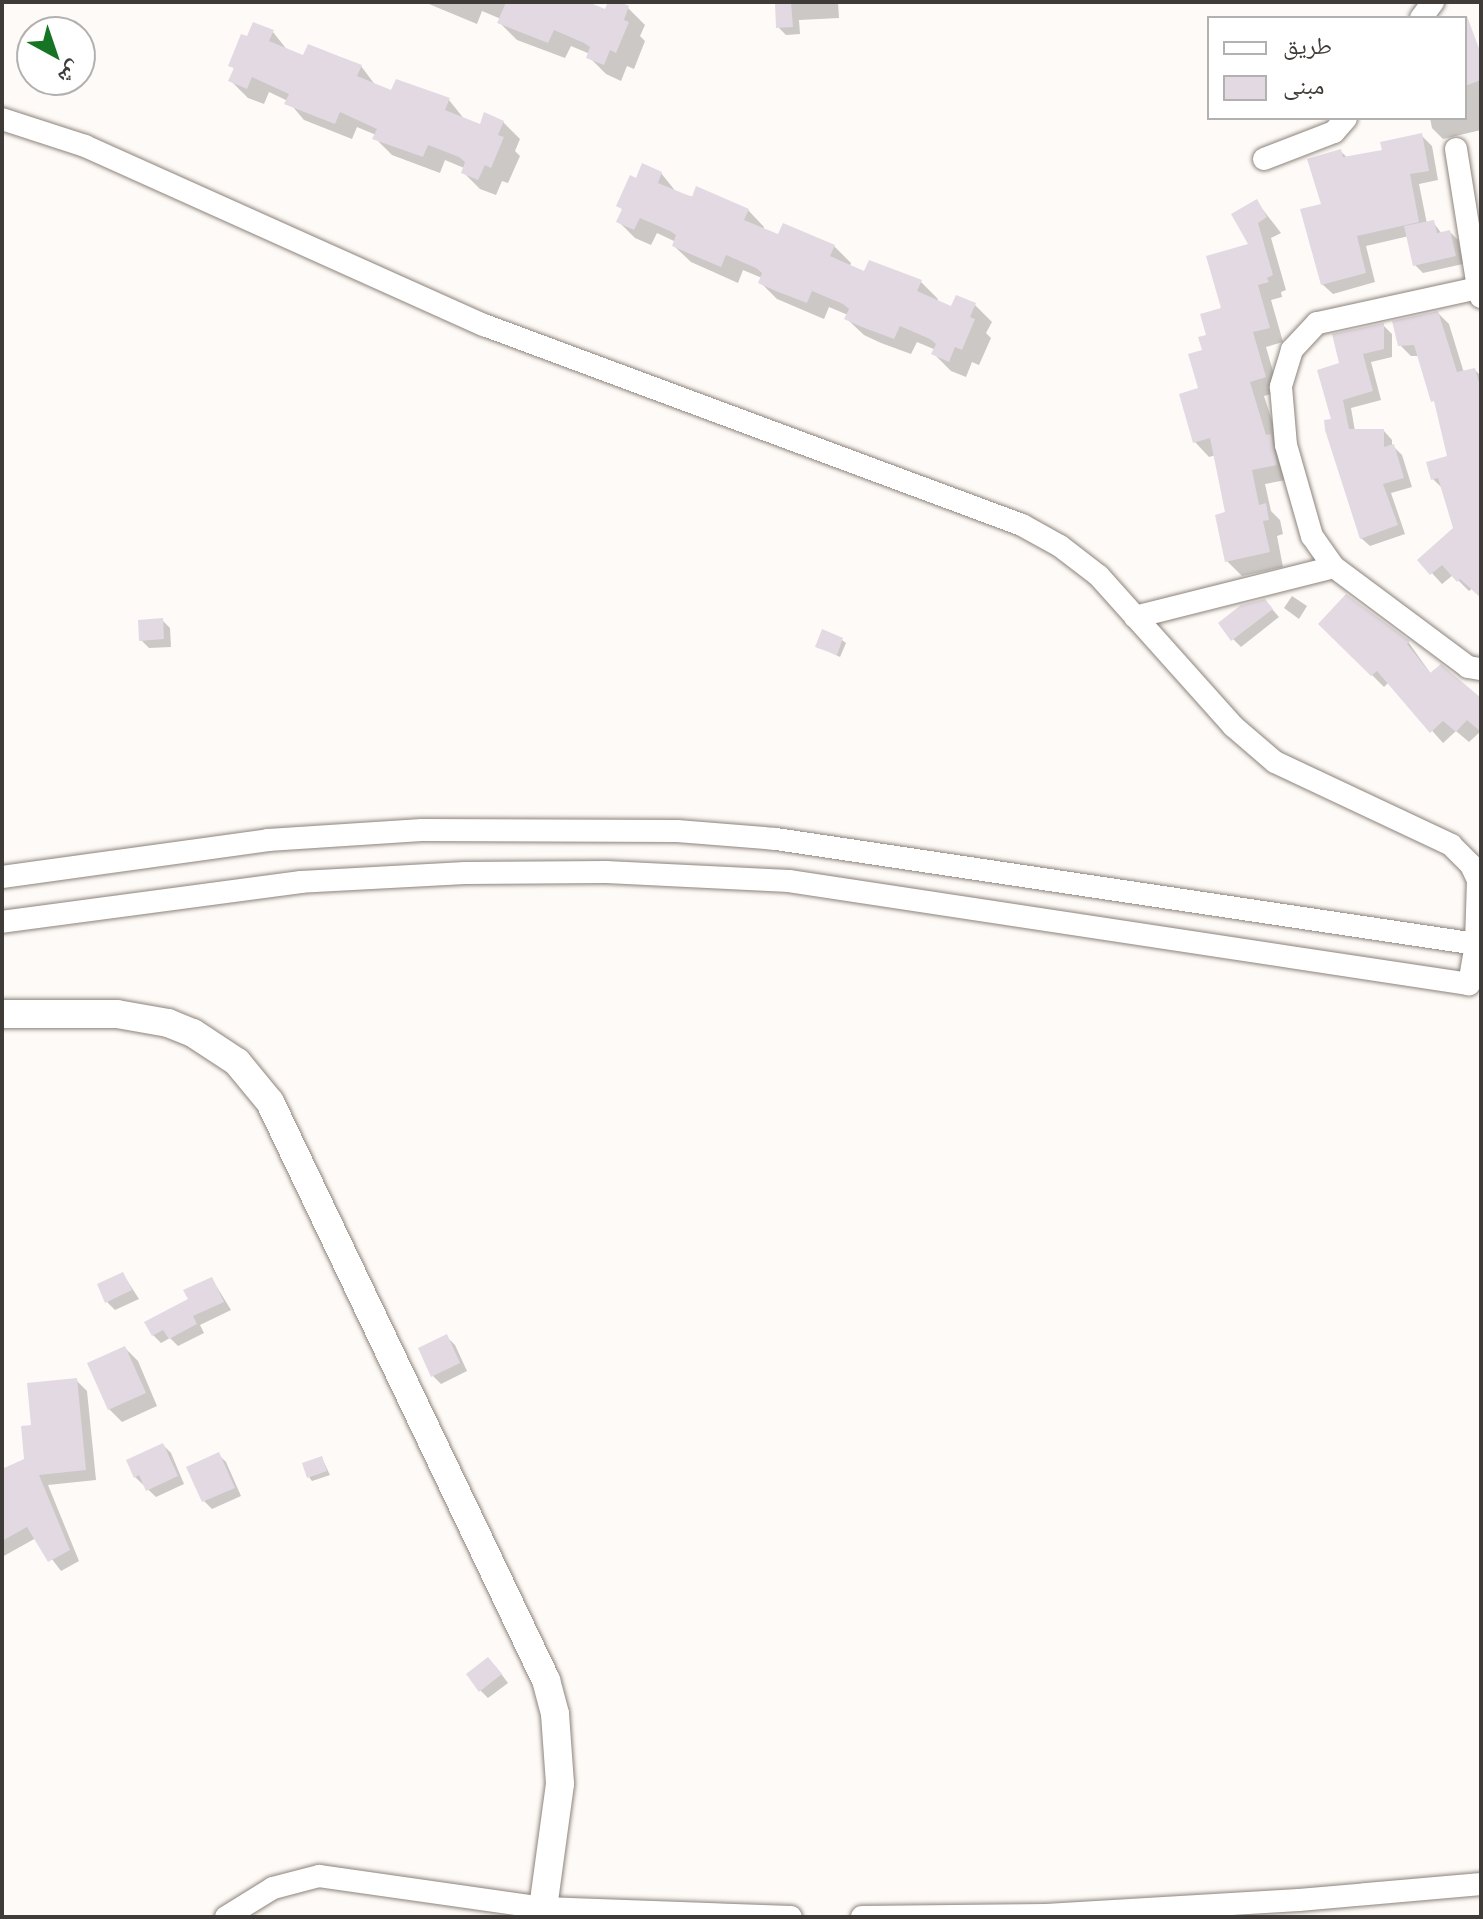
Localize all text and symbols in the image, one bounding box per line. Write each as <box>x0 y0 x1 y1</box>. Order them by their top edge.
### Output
north arrow <box>16 16 96 96</box>
legend <box>1207 16 1467 120</box>
text: طريق <box>1283 32 1332 60</box>
text: ش <box>53 56 87 90</box>
text: مبنى <box>1283 72 1324 100</box>

